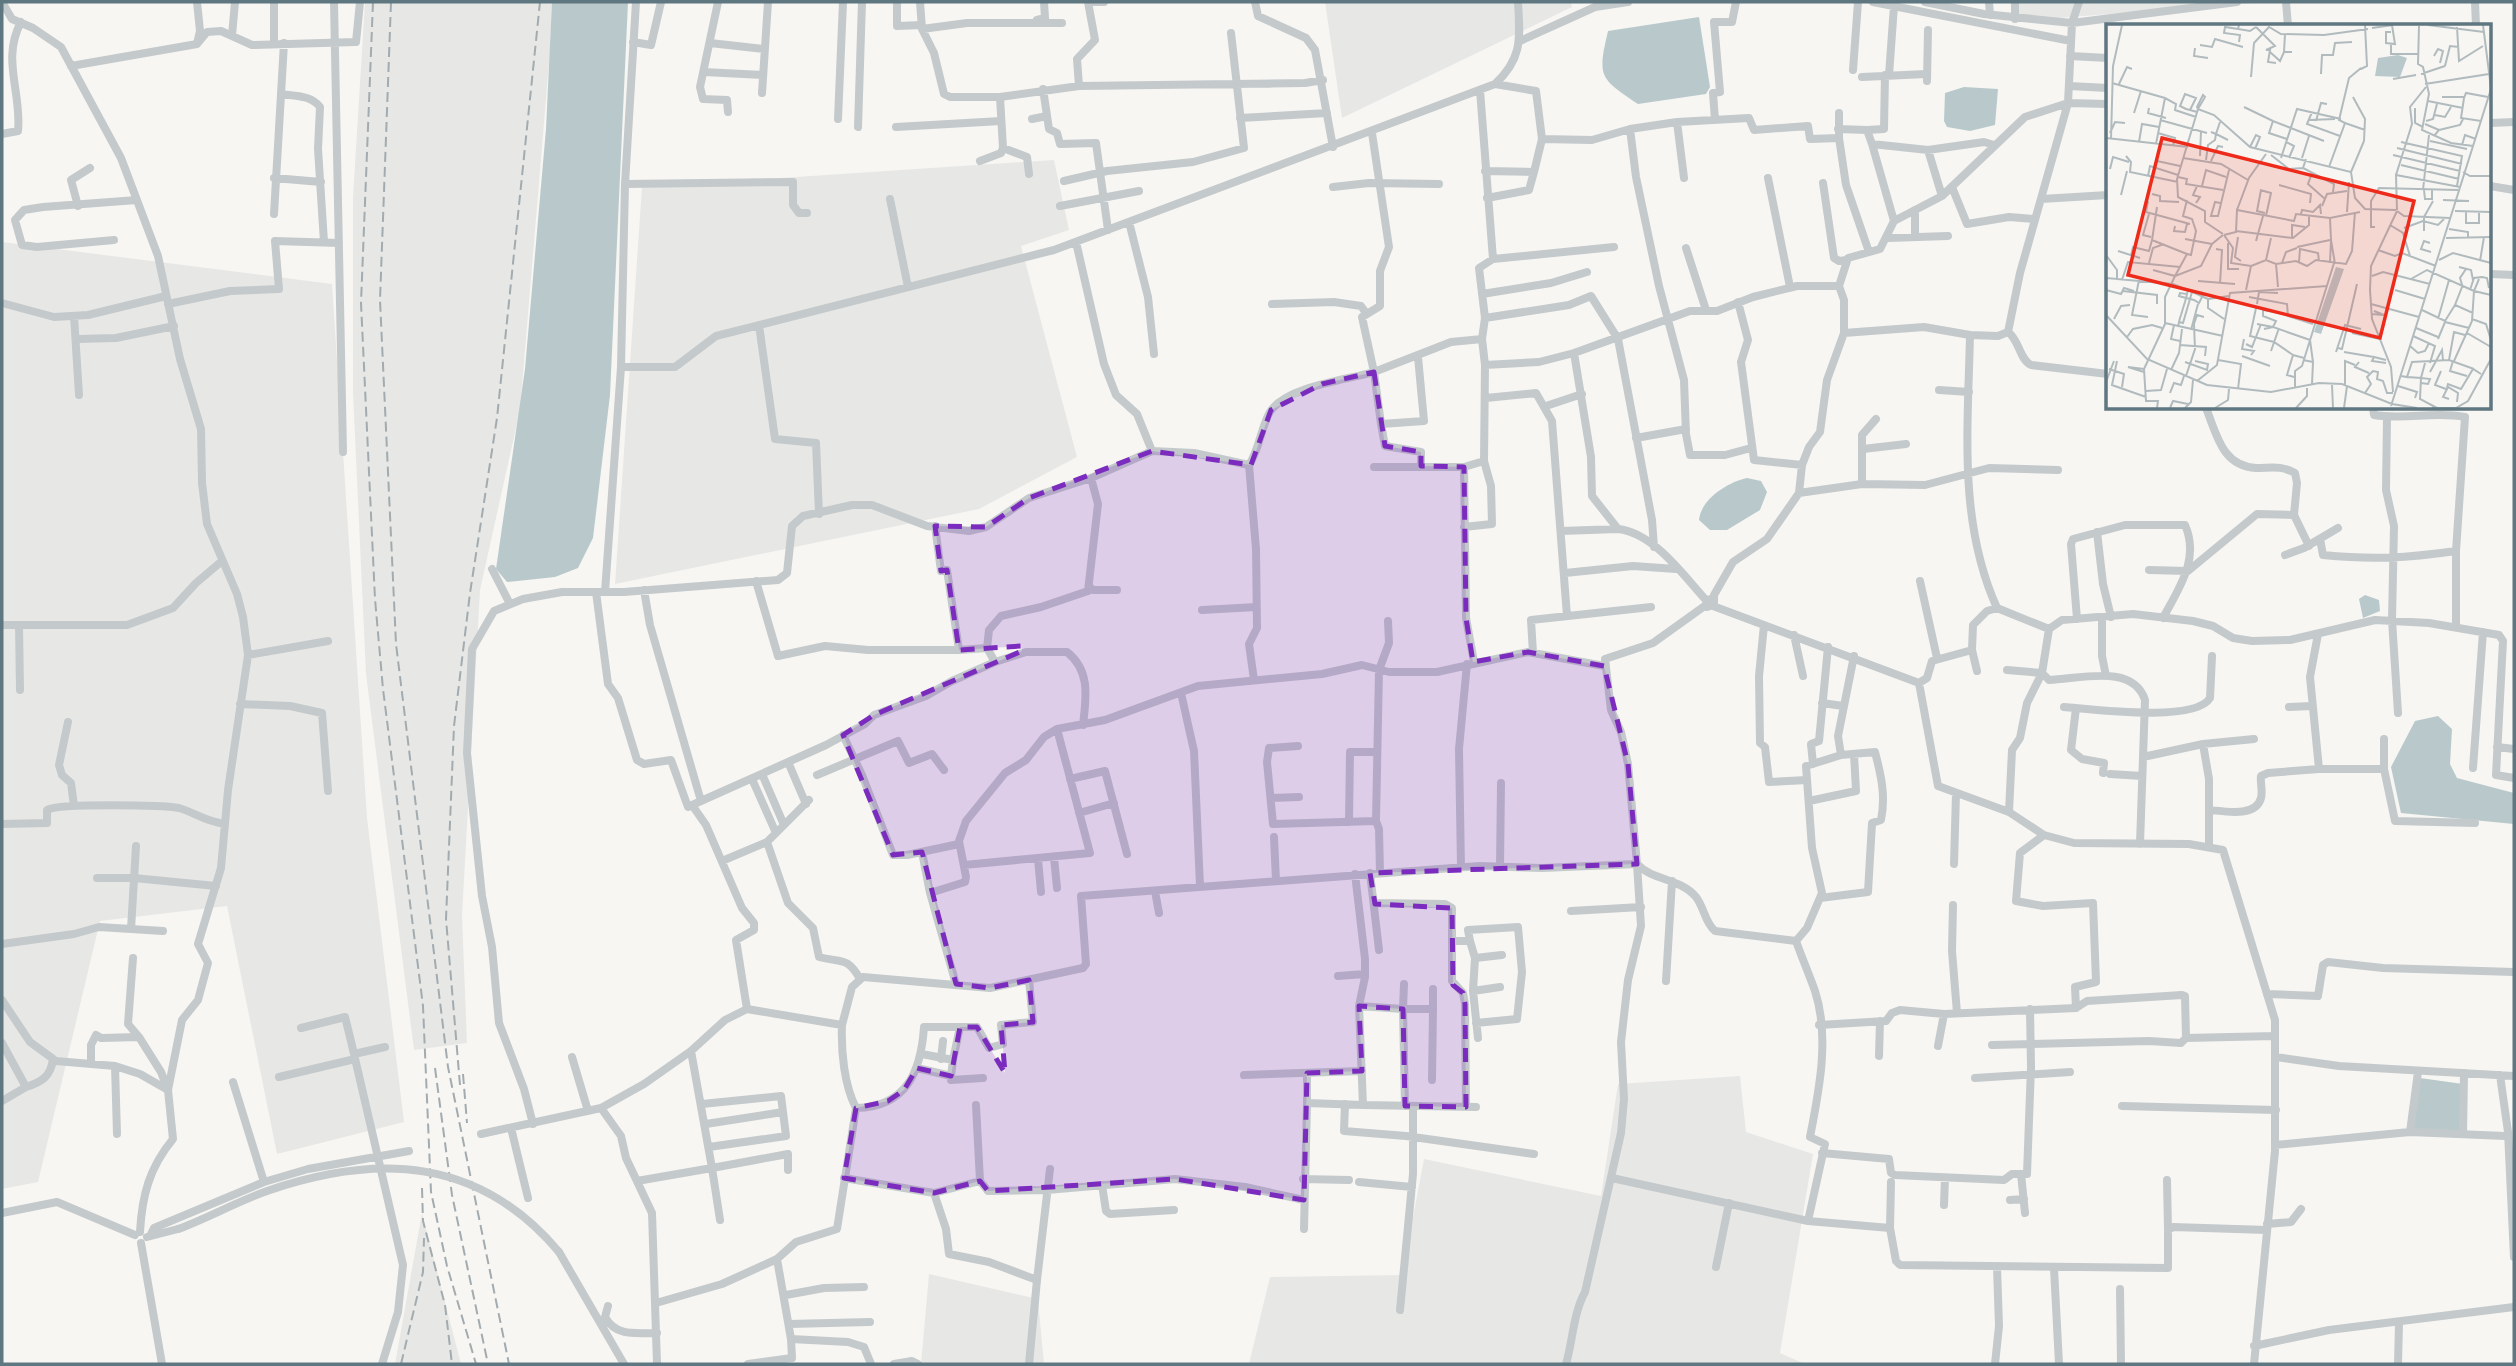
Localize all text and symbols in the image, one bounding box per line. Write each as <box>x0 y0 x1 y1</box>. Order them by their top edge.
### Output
inset map <box>2106 24 2492 410</box>

